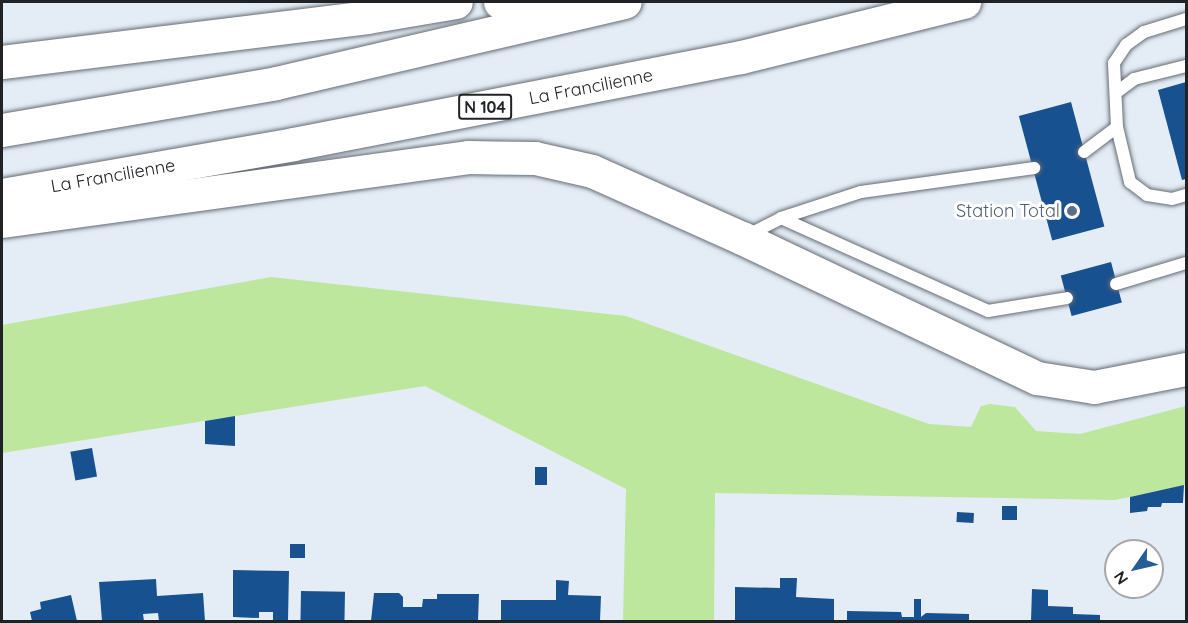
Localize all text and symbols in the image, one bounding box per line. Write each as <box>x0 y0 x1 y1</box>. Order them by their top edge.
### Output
street label: La Francilienne <box>527 64 655 110</box>
road number: N 104 <box>458 94 512 120</box>
street label: La Francilienne <box>49 154 177 198</box>
place label: Station Total <box>956 200 1060 222</box>
marker: Station Total <box>1065 204 1079 218</box>
north arrow <box>1104 539 1164 599</box>
text: N <box>1109 567 1132 588</box>

